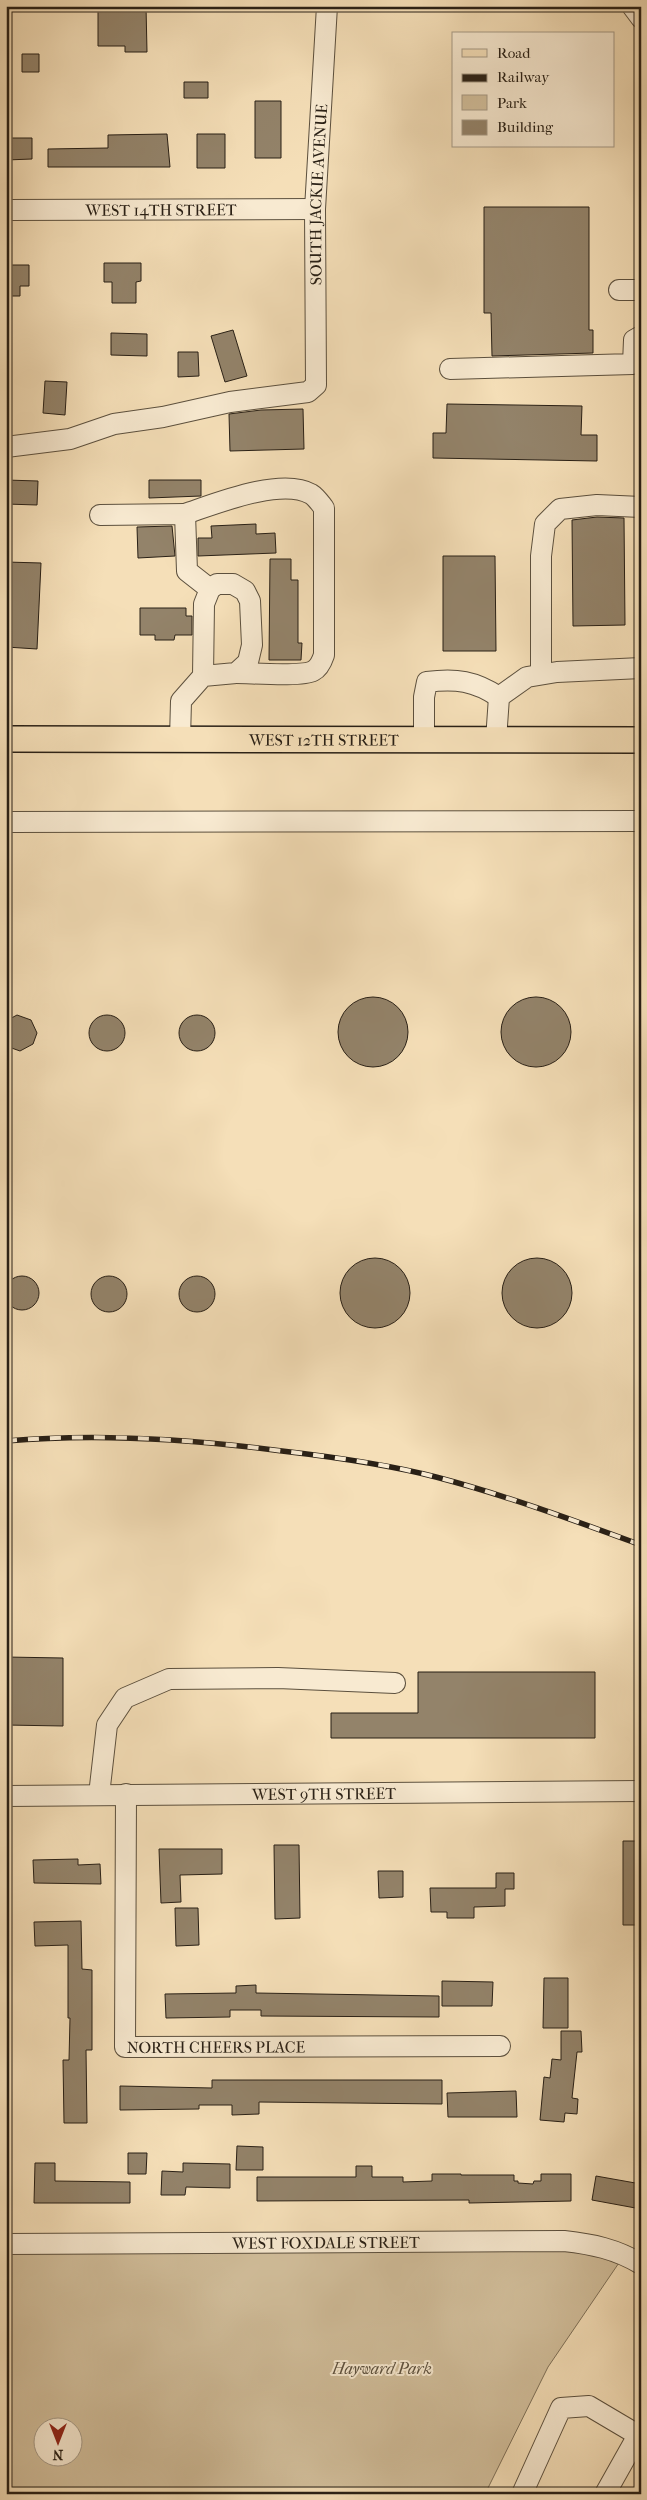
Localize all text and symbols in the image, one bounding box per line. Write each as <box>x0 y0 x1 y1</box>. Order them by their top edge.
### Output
legend <box>452 32 614 148</box>
text: Road <box>497 44 531 62</box>
text: Railway <box>497 68 550 86</box>
text: Park <box>497 94 527 112</box>
street label: SOUTH JACKIE AVENUE <box>305 103 331 285</box>
text: Building <box>497 118 554 136</box>
street label: WEST 14TH STREET <box>84 200 237 219</box>
street label: WEST 12TH STREET <box>248 730 399 749</box>
street label: WEST 9TH STREET <box>251 1783 396 1804</box>
street label: NORTH CHEERS PLACE <box>127 2037 306 2056</box>
street label: WEST FOXDALE STREET <box>231 2232 420 2252</box>
park label: Hayward Park <box>331 2359 432 2378</box>
north arrow <box>32 2418 82 2468</box>
text: N <box>52 2446 63 2463</box>

